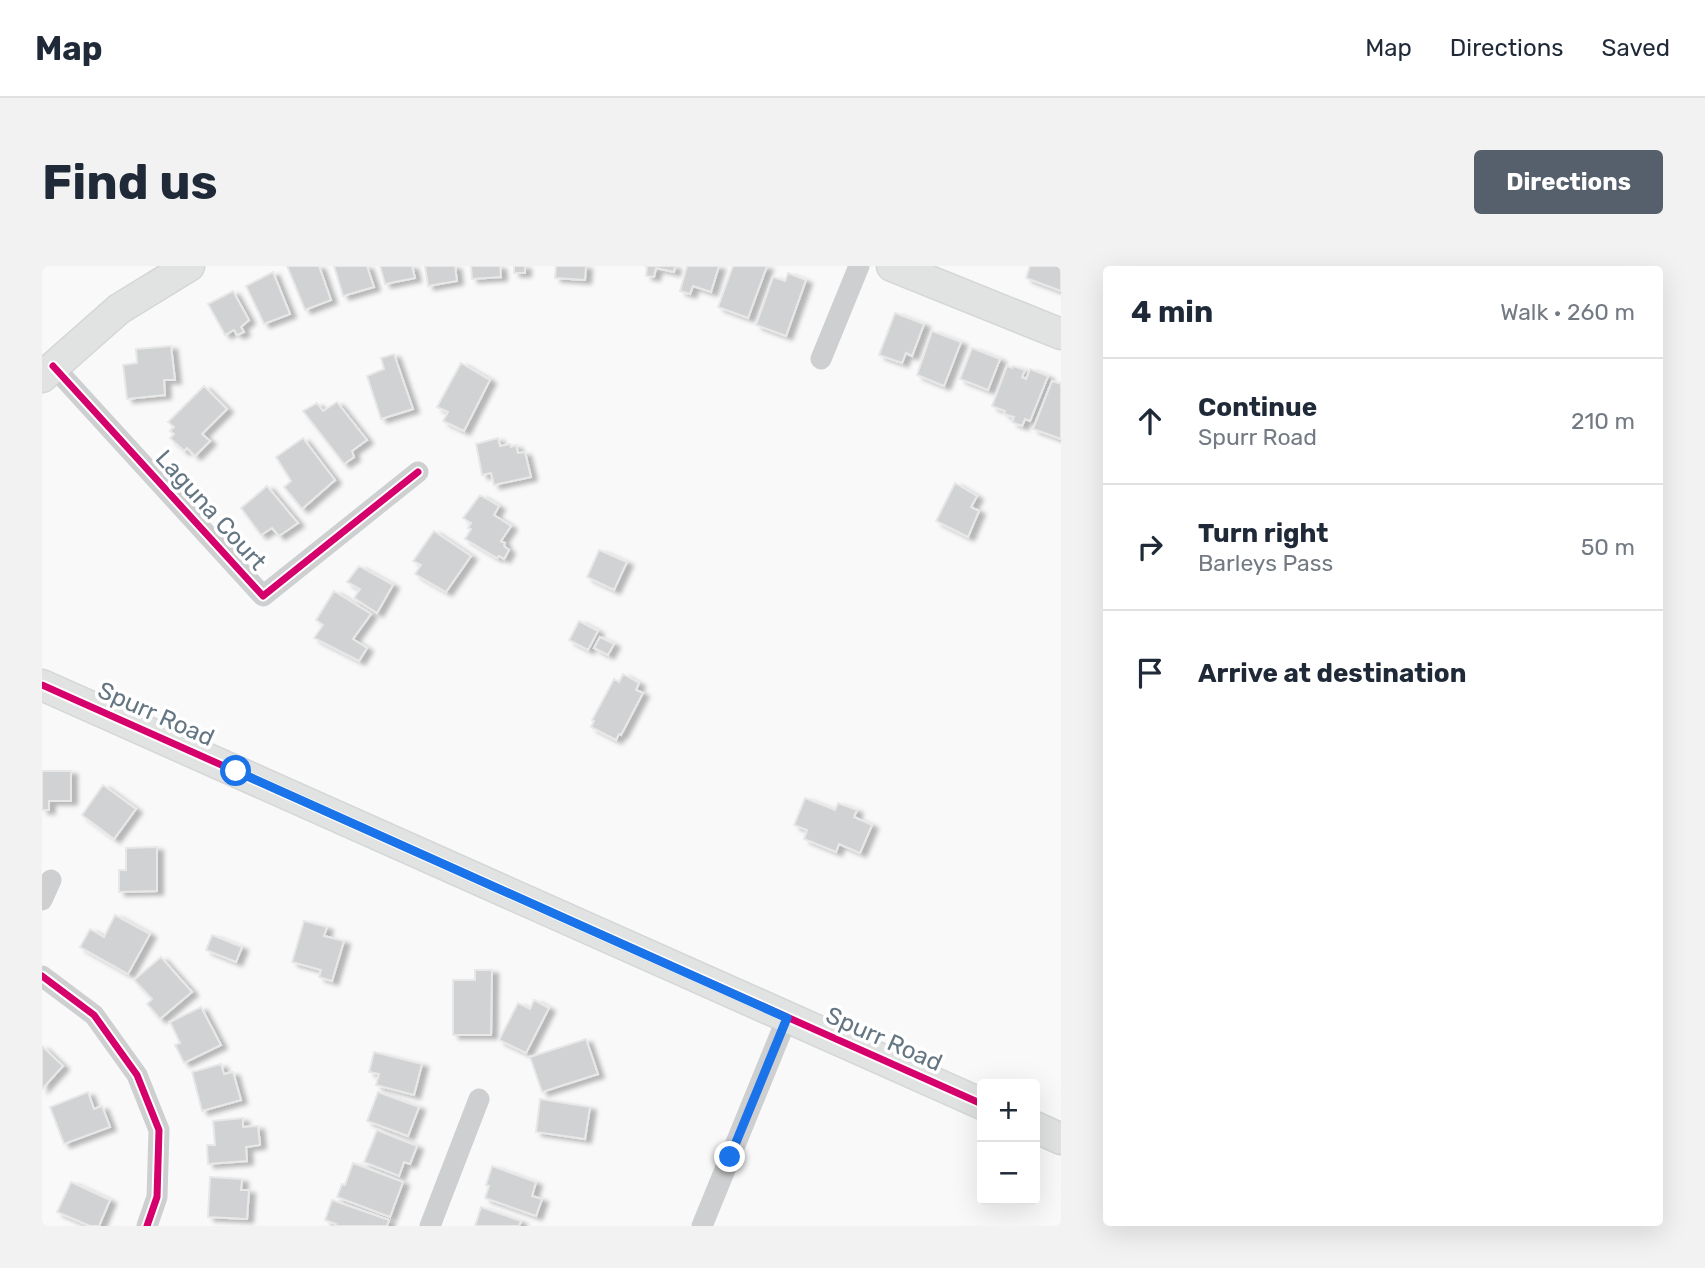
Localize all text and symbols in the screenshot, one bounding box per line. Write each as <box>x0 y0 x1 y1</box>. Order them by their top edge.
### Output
text: Map <box>35 29 103 68</box>
text: Map <box>1365 34 1412 62</box>
text: Directions <box>1450 34 1563 62</box>
text: Saved <box>1601 34 1670 62</box>
button: Directions <box>1474 150 1663 214</box>
text: Find us <box>42 153 218 211</box>
text: 4 min <box>1131 294 1213 330</box>
text: Walk · 260 m <box>1500 298 1635 326</box>
text: Continue <box>1198 392 1317 423</box>
icon: ahead <box>1131 402 1169 440</box>
text: 210 m <box>1571 407 1635 435</box>
text: Spurr Road <box>1198 423 1317 451</box>
street label: Laguna Court <box>150 444 272 576</box>
text: Turn right <box>1198 518 1328 549</box>
icon: right <box>1131 528 1169 566</box>
text: 50 m <box>1581 533 1635 561</box>
text: Barleys Pass <box>1198 549 1333 577</box>
icon: arrive <box>1131 654 1169 692</box>
text: Arrive at destination <box>1198 658 1466 689</box>
street label: Spurr Road <box>94 676 218 752</box>
route start <box>220 755 251 786</box>
street label: Spurr Road <box>822 1001 946 1077</box>
map controls <box>977 1079 1040 1205</box>
button: + <box>977 1079 1040 1142</box>
route end <box>714 1141 745 1172</box>
button: − <box>977 1142 1040 1205</box>

